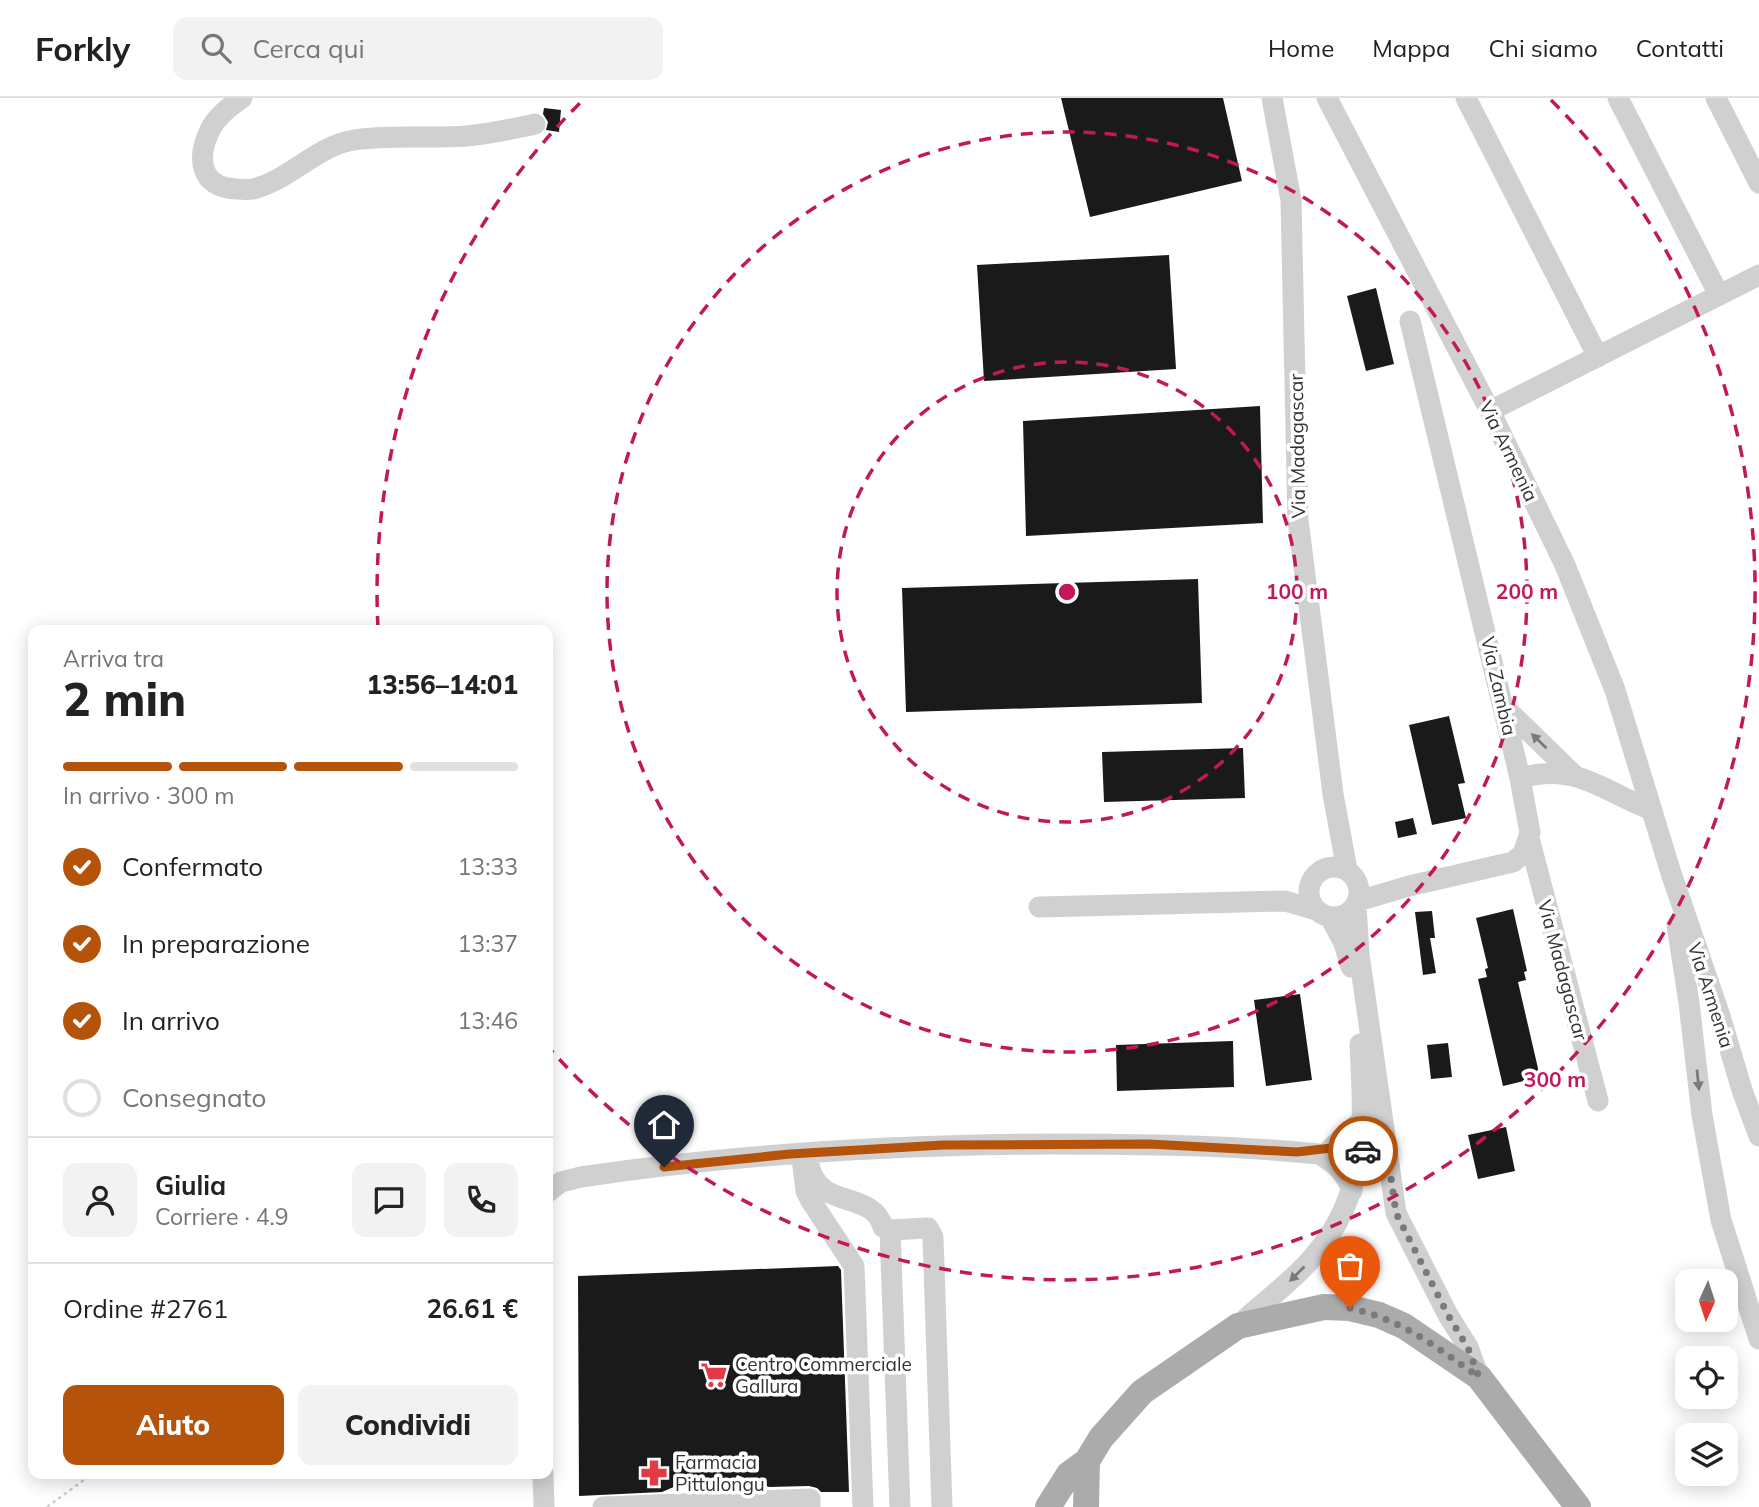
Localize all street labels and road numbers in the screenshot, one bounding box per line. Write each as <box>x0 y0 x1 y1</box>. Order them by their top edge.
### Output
street label: Via Madagascar <box>1284 373 1310 518</box>
street label: Via Armenia <box>1474 397 1544 505</box>
street label: Via Zambia <box>1476 634 1522 738</box>
street label: Via Madagascar <box>1533 897 1593 1043</box>
street label: Via Armenia <box>1683 939 1739 1051</box>

